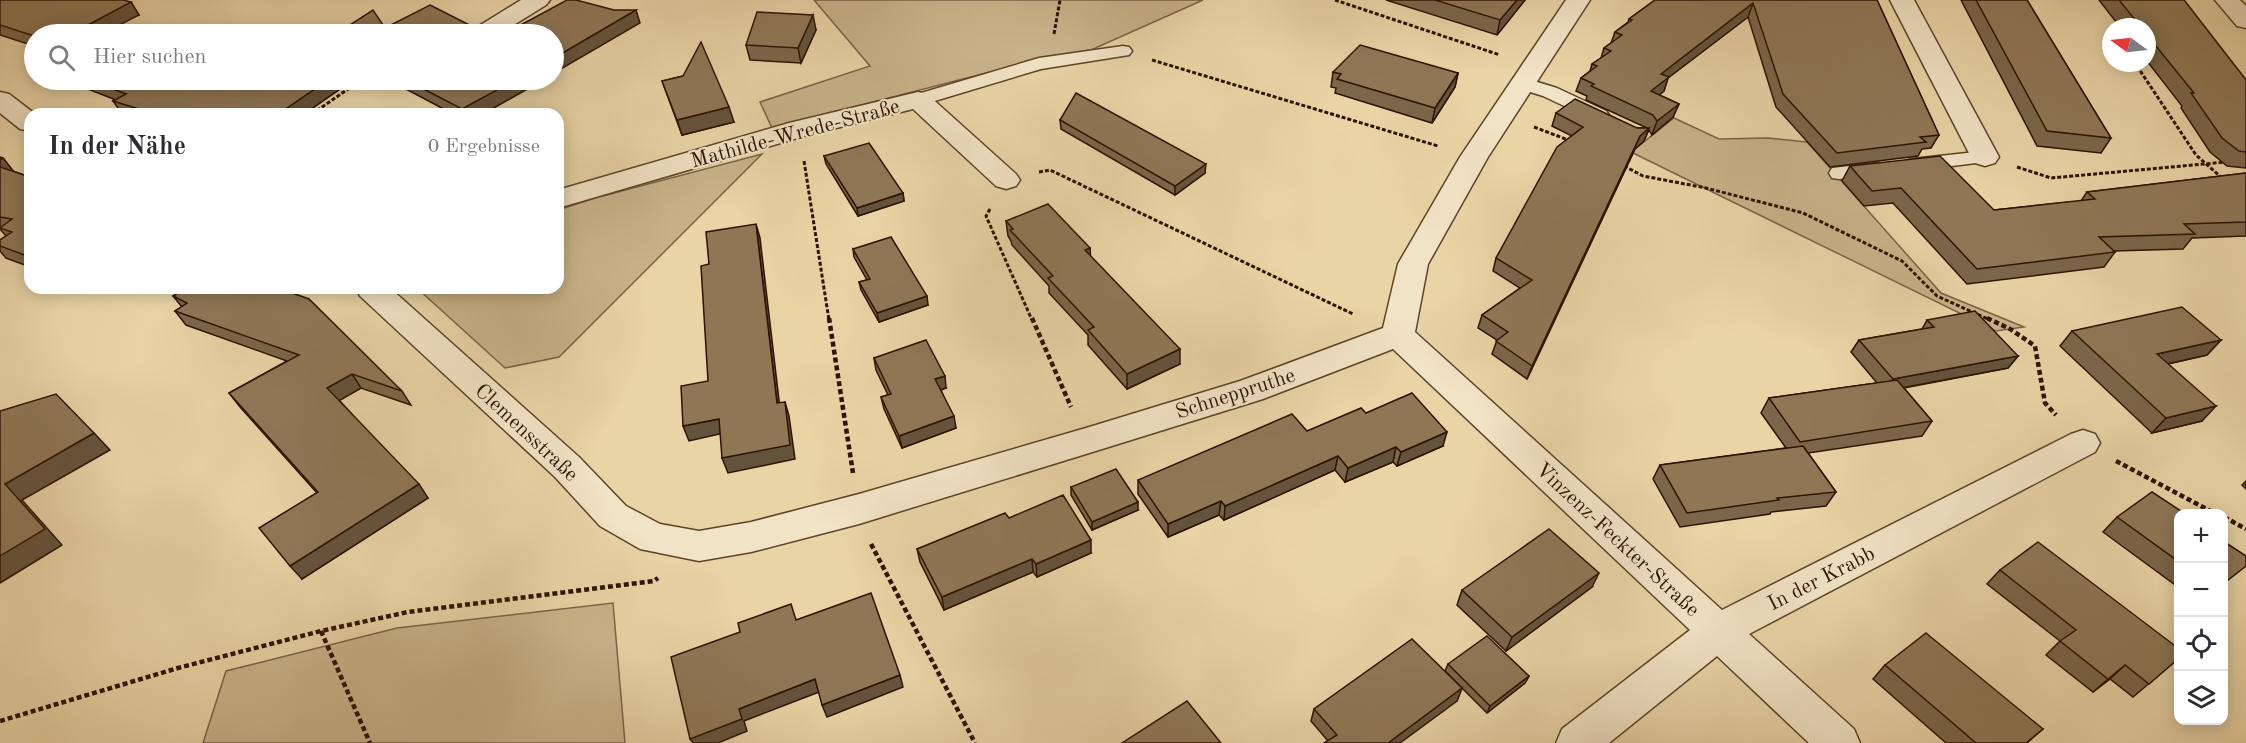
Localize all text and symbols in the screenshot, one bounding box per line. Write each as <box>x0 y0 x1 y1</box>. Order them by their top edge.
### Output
north arrow <box>2102 18 2156 72</box>
search box <box>24 24 564 90</box>
icon: search <box>45 41 78 74</box>
text: Hier suchen <box>93 46 206 68</box>
street label: Mathilde-Wrede-Straße <box>689 96 902 172</box>
text: In der Nähe <box>48 134 186 160</box>
text: 0 Ergebnisse <box>428 137 540 157</box>
street label: Schneppruthe <box>1173 365 1298 424</box>
street label: Clemensstraße <box>470 380 582 486</box>
street label: Vinzenz-Feckter-Straße <box>1531 459 1703 621</box>
map controls <box>2174 509 2228 725</box>
button: + <box>2174 509 2228 563</box>
street label: In der Krabb <box>1765 543 1879 615</box>
button: − <box>2174 563 2228 617</box>
button: locate <box>2174 617 2228 671</box>
button: layers <box>2174 671 2228 725</box>

